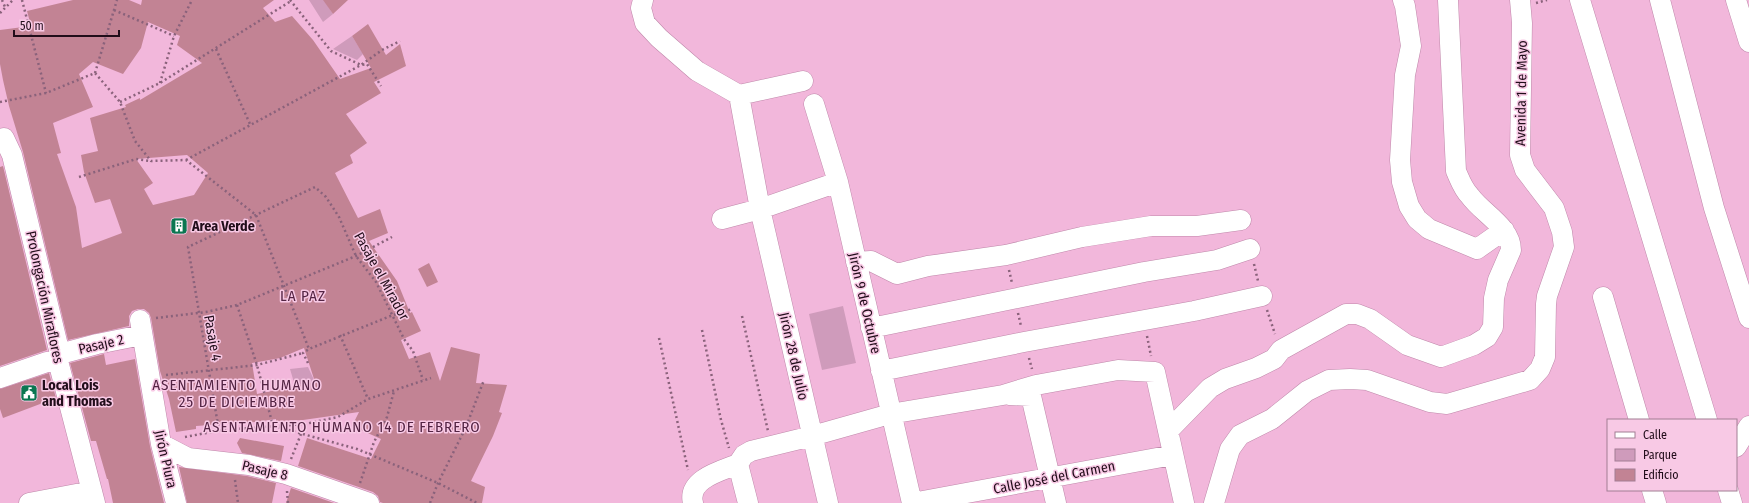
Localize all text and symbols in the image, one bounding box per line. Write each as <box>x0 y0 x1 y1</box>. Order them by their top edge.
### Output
scale bar <box>14 12 119 38</box>
text: 50 m <box>20 19 44 33</box>
street label: Avenida 1 de Mayo <box>1512 40 1531 146</box>
building icon: Area Verde <box>169 216 189 236</box>
place label: Area Verde <box>191 218 255 235</box>
street label: Prolongación Miraflores <box>22 229 67 365</box>
street label: Pasaje el Mirador <box>350 229 413 323</box>
street label: Jirón 9 de Octubre <box>845 251 884 355</box>
district label: LA PAZ <box>280 287 326 305</box>
street label: Jirón 28 de Julio <box>775 310 812 402</box>
street label: Pasaje 4 <box>200 314 225 363</box>
street label: Pasaje 2 <box>77 331 125 358</box>
district label: ASENTAMIENTO HUMANO 25 DE DICIEMBRE <box>152 376 322 411</box>
place label: Local Lois and Thomas <box>42 377 112 410</box>
public building icon: Local Lois and Thomas <box>19 383 39 403</box>
district label: ASENTAMIENTO HUMANO 14 DE FEBRERO <box>203 418 481 436</box>
legend <box>1607 419 1737 491</box>
street label: Jirón Piura <box>151 428 181 490</box>
text: Calle <box>1643 428 1667 442</box>
text: Parque <box>1643 448 1677 462</box>
street label: Pasaje 8 <box>240 457 290 484</box>
street label: Calle José del Carmen <box>992 457 1116 498</box>
text: Edificio <box>1643 468 1679 482</box>

